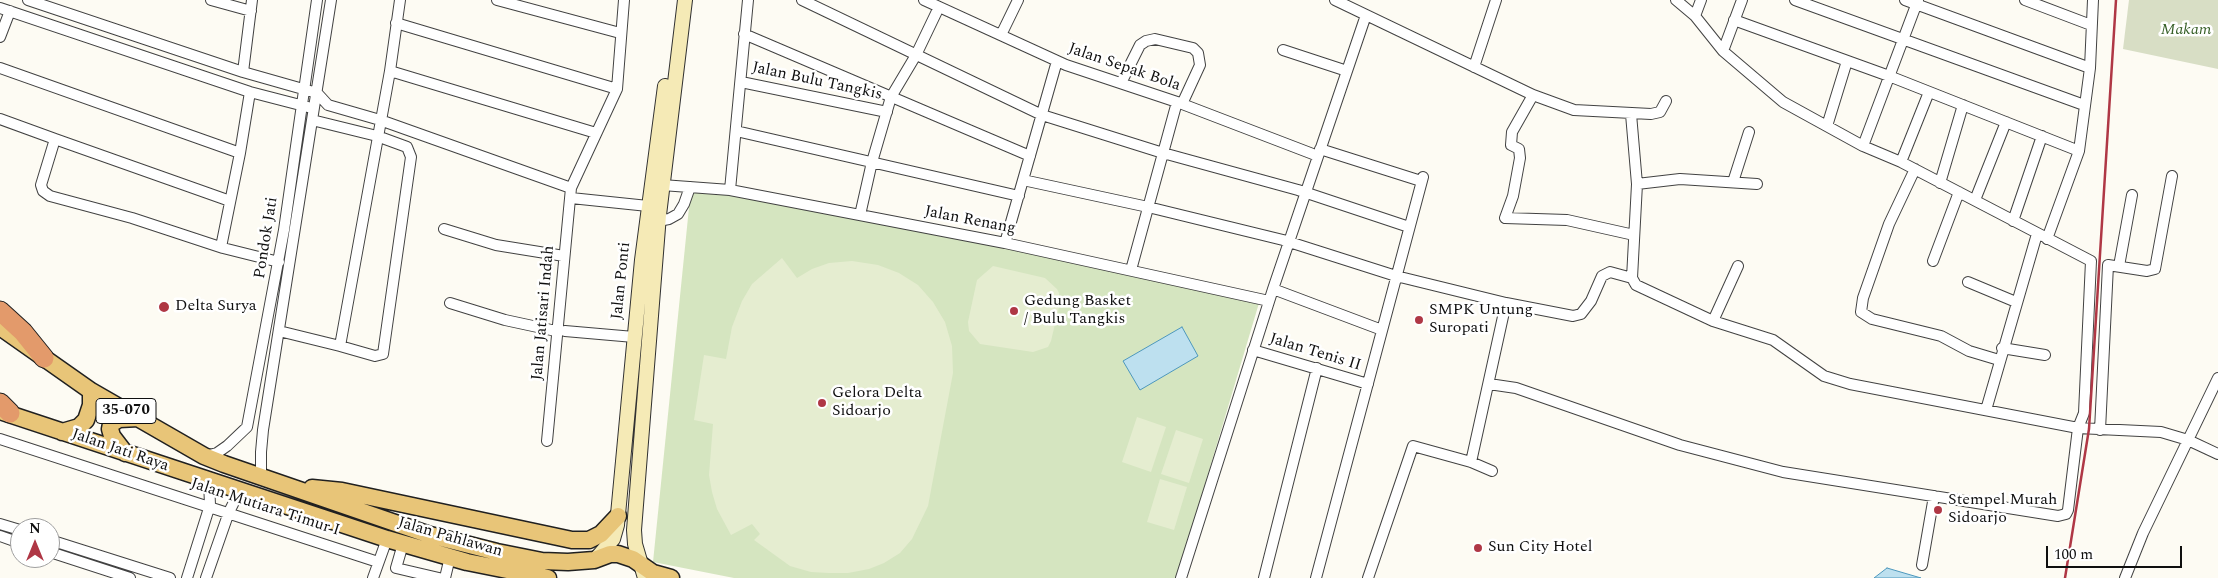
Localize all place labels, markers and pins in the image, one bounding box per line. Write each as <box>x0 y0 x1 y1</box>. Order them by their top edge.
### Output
place label: Gedung Basket / Bulu Tangkis <box>1024 292 1131 330</box>
place label: Delta Surya <box>175 297 257 317</box>
marker: Delta Surya <box>157 300 171 314</box>
place label: SMPK Untung Suropati <box>1429 301 1533 339</box>
marker: Gedung Basket / Bulu Tangkis <box>1008 305 1020 317</box>
marker: SMPK Untung Suropati <box>1413 314 1425 326</box>
place label: Gelora Delta Sidoarjo <box>832 384 922 422</box>
marker: Gelora Delta Sidoarjo <box>816 397 828 409</box>
place label: Stempel Murah Sidoarjo <box>1948 491 2057 529</box>
marker: Stempel Murah Sidoarjo <box>1932 504 1944 516</box>
place label: Sun City Hotel <box>1488 538 1592 558</box>
marker: Sun City Hotel <box>1472 542 1484 554</box>

